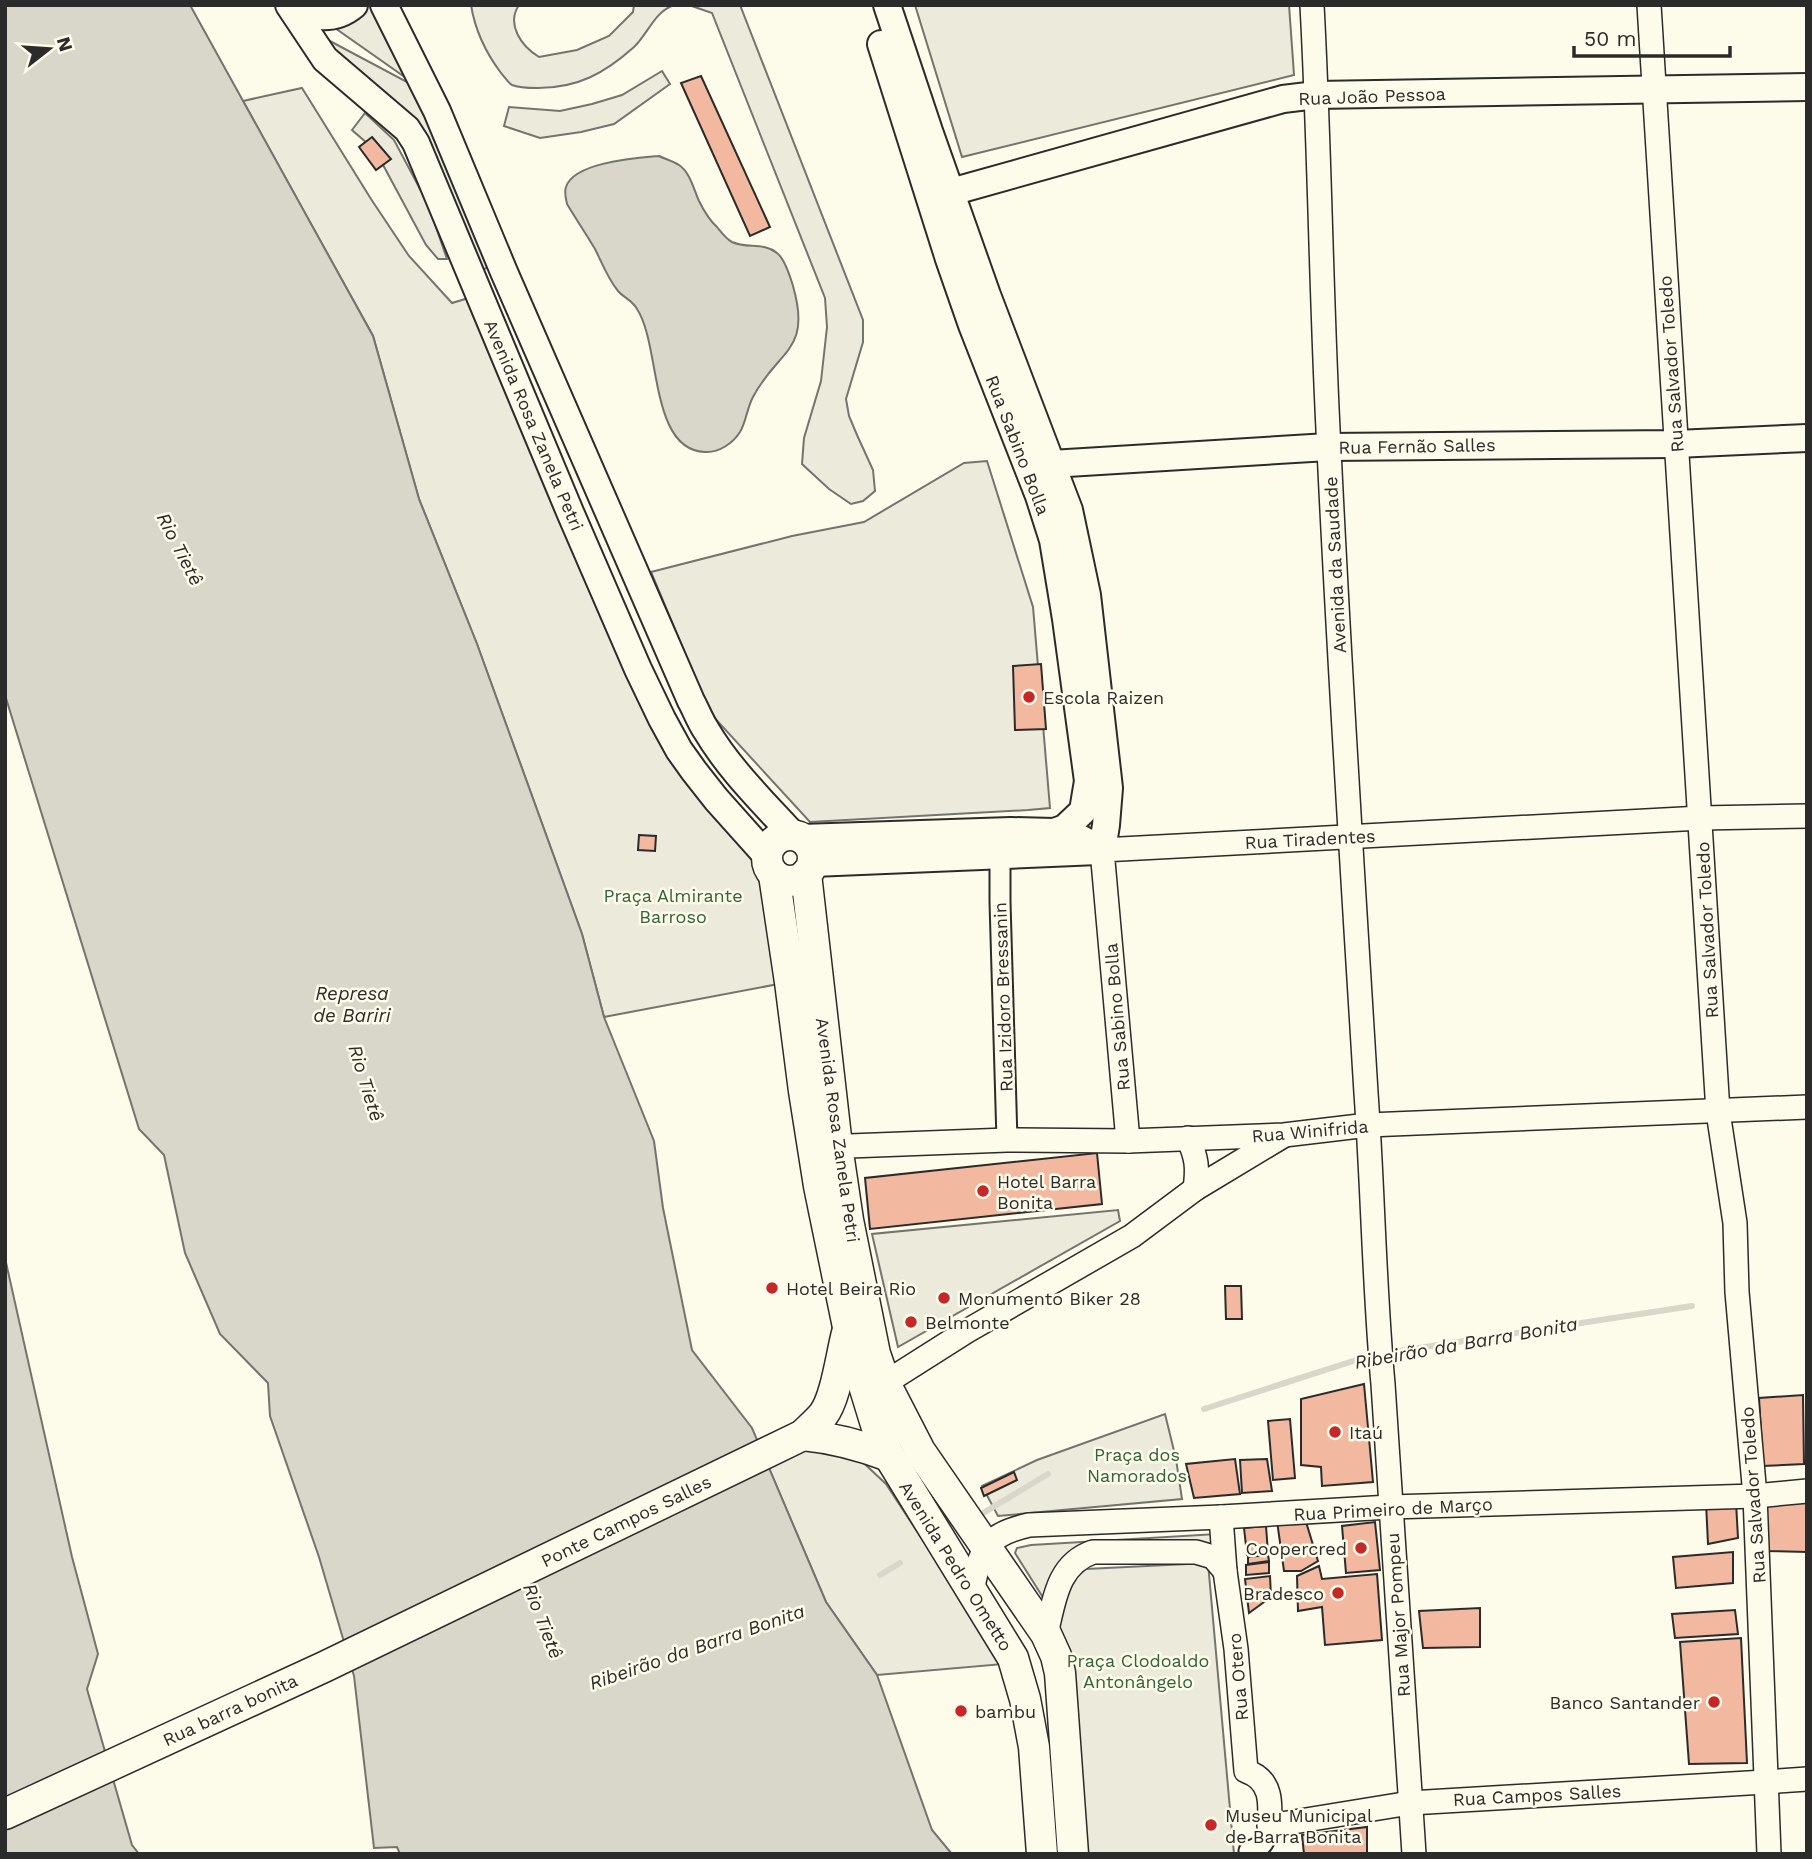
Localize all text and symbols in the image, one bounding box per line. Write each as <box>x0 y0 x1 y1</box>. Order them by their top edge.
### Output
north arrow <box>14 14 84 84</box>
scale bar <box>1574 14 1730 58</box>
text: 50 m <box>1584 26 1636 51</box>
text: N <box>52 34 78 54</box>
street label: Rua João Pessoa <box>1298 83 1446 109</box>
street label: Rua Salvador Toledo <box>1654 275 1688 453</box>
street label: Avenida Rosa Zanela Petri <box>480 316 588 534</box>
street label: Rua Sabino Bolla <box>982 372 1054 518</box>
street label: Rua Fernão Salles <box>1338 434 1496 458</box>
street label: Avenida da Saudade <box>1320 476 1350 654</box>
water label: Rio Tietê <box>152 509 208 589</box>
place label: Escola Raizen <box>1043 687 1164 708</box>
marker: Escola Raizen <box>1021 689 1037 705</box>
street label: Rua Tiradentes <box>1244 825 1376 853</box>
street label: Rua Salvador Toledo <box>1692 841 1722 1019</box>
park label: Praça Almirante Barroso <box>603 885 743 927</box>
street label: Rua Izidoro Bressanin <box>989 902 1017 1092</box>
street label: Rua Sabino Bolla <box>1100 942 1134 1092</box>
water label: Represa de Bariri <box>313 982 392 1027</box>
street label: Avenida Rosa Zanela Petri <box>812 1016 864 1244</box>
water label: Rio Tietê <box>343 1042 389 1124</box>
street label: Rua Winifrida <box>1251 1115 1369 1147</box>
place label: Hotel Barra Bonita <box>997 1171 1096 1213</box>
marker: Hotel Barra Bonita <box>975 1183 991 1199</box>
place label: Hotel Beira Rio <box>786 1278 916 1299</box>
marker: Hotel Beira Rio <box>764 1280 780 1296</box>
place label: Monumento Biker 28 <box>958 1288 1141 1309</box>
marker: Monumento Biker 28 <box>936 1290 952 1306</box>
place label: Belmonte <box>925 1312 1010 1333</box>
water label: Ribeirão da Barra Bonita <box>1353 1312 1580 1374</box>
marker: Belmonte <box>903 1314 919 1330</box>
street label: Rua Salvador Toledo <box>1736 1406 1770 1584</box>
place label: Itaú <box>1349 1422 1383 1443</box>
marker: Itaú <box>1327 1424 1343 1440</box>
park label: Praça dos Namorados <box>1087 1444 1187 1486</box>
street label: Ponte Campos Salles <box>538 1471 714 1571</box>
street label: Avenida Pedro Ometto <box>895 1477 1017 1655</box>
street label: Rua Primeiro de Março <box>1293 1493 1493 1525</box>
street label: Rua Major Pompeu <box>1382 1532 1414 1698</box>
place label: Coopercred <box>1246 1538 1347 1559</box>
marker: Coopercred <box>1353 1540 1369 1556</box>
water label: Rio Tietê <box>518 1580 568 1662</box>
place label: Bradesco <box>1243 1583 1324 1604</box>
marker: Bradesco <box>1330 1585 1346 1601</box>
water label: Ribeirão da Barra Bonita <box>586 1599 808 1695</box>
street label: Rua Otero <box>1224 1632 1252 1722</box>
park label: Praça Clodoaldo Antonângelo <box>1067 1650 1209 1692</box>
street label: Rua barra bonita <box>159 1670 301 1750</box>
place label: Banco Santander <box>1549 1692 1700 1713</box>
marker: Banco Santander <box>1706 1694 1722 1710</box>
place label: bambu <box>975 1701 1036 1722</box>
marker: bambu <box>953 1703 969 1719</box>
street label: Rua Campos Salles <box>1452 1780 1622 1810</box>
place label: Museu Municipal de Barra Bonita <box>1225 1805 1373 1847</box>
marker: Museu Municipal de Barra Bonita <box>1203 1817 1219 1833</box>

